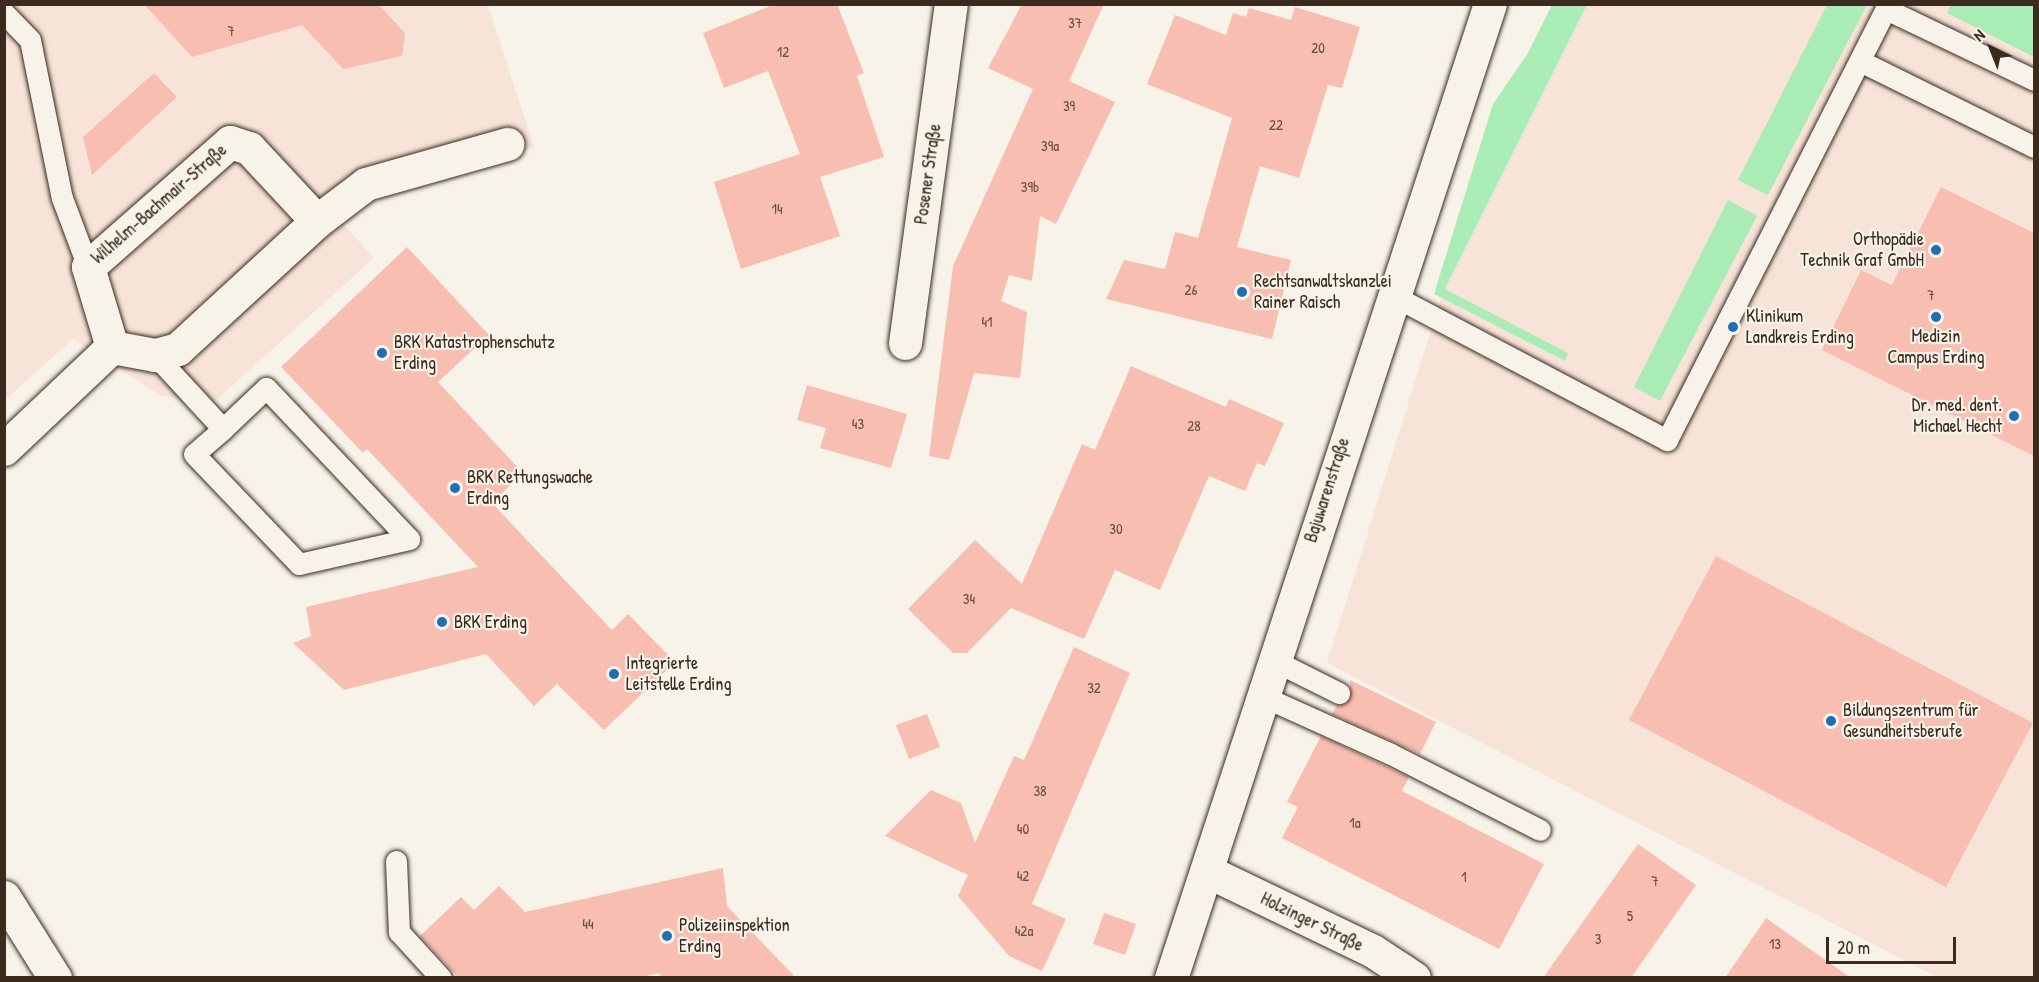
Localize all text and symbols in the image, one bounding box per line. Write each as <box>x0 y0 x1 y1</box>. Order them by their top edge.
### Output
house number: 37 <box>1068 14 1082 32</box>
north arrow <box>1961 18 2021 78</box>
house number: 7 <box>227 22 235 40</box>
text: N <box>1968 24 1989 46</box>
house number: 20 <box>1311 39 1325 57</box>
house number: 12 <box>777 43 789 61</box>
house number: 39 <box>1063 97 1075 115</box>
house number: 22 <box>1269 116 1283 134</box>
street label: Posener Straße <box>910 122 946 226</box>
house number: 39a <box>1041 137 1059 155</box>
street label: Wilhelm-Bachmair-Straße <box>87 139 231 269</box>
house number: 39b <box>1021 178 1039 196</box>
house number: 14 <box>771 200 783 218</box>
place label: Orthopädie Technik Graf GmbH <box>1800 229 1924 272</box>
marker: Orthopädie Technik Graf GmbH <box>1929 243 1943 257</box>
place label: Rechtsanwaltskanzlei Rainer Raisch <box>1254 271 1392 314</box>
house number: 26 <box>1184 281 1198 299</box>
marker: Rechtsanwaltskanzlei Rainer Raisch <box>1235 285 1249 299</box>
house number: 7 <box>1927 286 1935 304</box>
place label: Klinikum Landkreis Erding <box>1746 306 1854 348</box>
marker: Medizin Campus Erding <box>1929 310 1943 324</box>
house number: 41 <box>981 313 993 331</box>
marker: Klinikum Landkreis Erding <box>1724 318 1742 336</box>
place label: Medizin Campus Erding <box>1887 326 1985 368</box>
place label: BRK Katastrophenschutz Erding <box>394 332 555 374</box>
marker: BRK Katastrophenschutz Erding <box>375 346 389 360</box>
place label: Dr. med. dent. Michael Hecht <box>1912 395 2002 438</box>
marker: Dr. med. dent. Michael Hecht <box>2007 409 2021 423</box>
house number: 43 <box>852 415 864 433</box>
house number: 28 <box>1187 417 1201 435</box>
street label: Bajuwarenstraße <box>1300 435 1354 545</box>
place label: BRK Rettungswache Erding <box>467 467 593 510</box>
marker: BRK Rettungswache Erding <box>448 481 462 495</box>
house number: 30 <box>1109 520 1123 538</box>
house number: 34 <box>963 590 975 608</box>
place label: BRK Erding <box>454 611 527 633</box>
marker: BRK Erding <box>435 615 449 629</box>
place label: Integrierte Leitstelle Erding <box>626 653 732 696</box>
marker: Integrierte Leitstelle Erding <box>607 667 621 681</box>
house number: 32 <box>1087 679 1101 697</box>
place label: Bildungszentrum für Gesundheitsberufe <box>1843 700 1979 742</box>
marker: Bildungszentrum für Gesundheitsberufe <box>1824 714 1838 728</box>
house number: 38 <box>1033 782 1047 800</box>
house number: 1a <box>1349 814 1361 832</box>
house number: 40 <box>1017 820 1029 838</box>
house number: 42 <box>1017 867 1029 885</box>
house number: 1 <box>1461 868 1467 886</box>
house number: 7 <box>1651 872 1659 890</box>
street label: Holzinger Straße <box>1257 888 1367 956</box>
house number: 5 <box>1627 907 1633 925</box>
house number: 44 <box>582 915 594 933</box>
place label: Polizeiinspektion Erding <box>679 915 790 958</box>
house number: 42a <box>1015 922 1033 940</box>
scale bar <box>1829 925 1960 963</box>
marker: Polizeiinspektion Erding <box>660 929 674 943</box>
house number: 3 <box>1595 930 1601 948</box>
house number: 13 <box>1769 935 1781 953</box>
text: 20 m <box>1837 935 1870 960</box>

